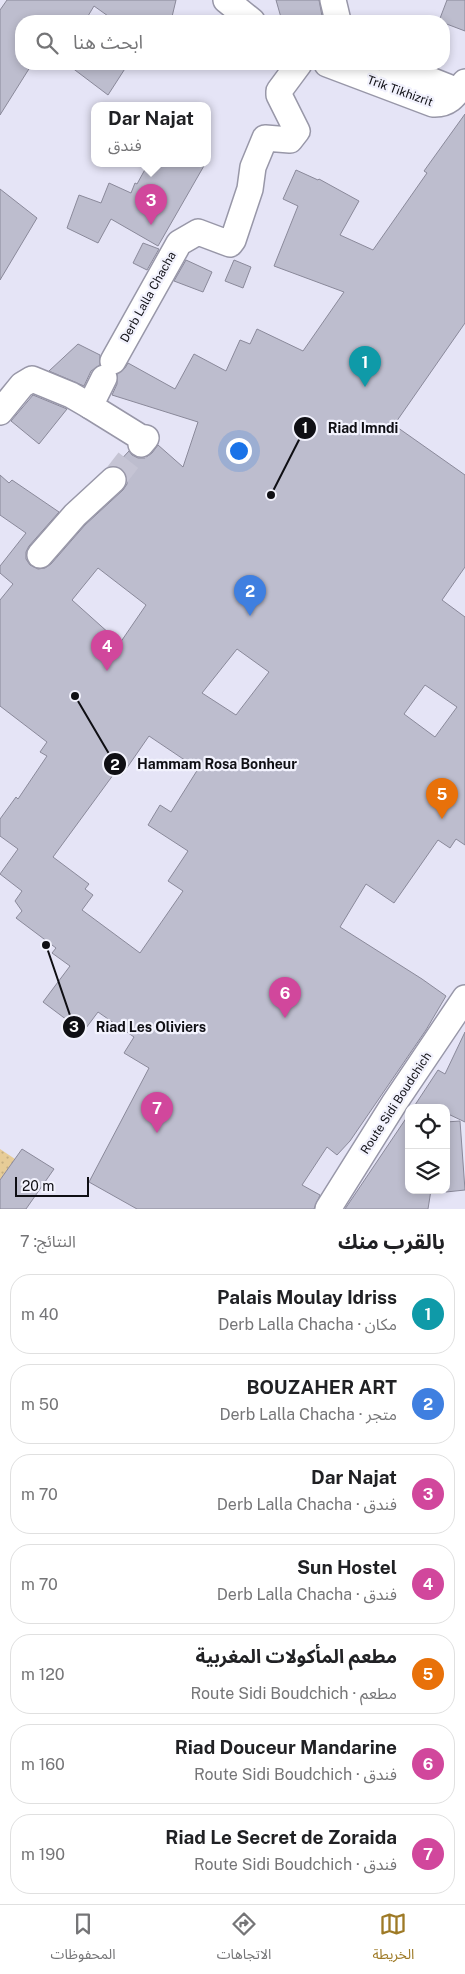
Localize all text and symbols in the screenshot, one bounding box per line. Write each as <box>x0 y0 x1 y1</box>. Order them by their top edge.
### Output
search box <box>15 15 450 70</box>
icon: search <box>33 29 61 57</box>
text: ابحث هنا <box>73 31 143 53</box>
street label: Trik Tikhizrit <box>365 73 435 109</box>
popup <box>91 102 211 167</box>
text: Dar Najat <box>108 107 194 129</box>
text: فندق <box>108 136 142 155</box>
pin: 3 <box>135 184 167 225</box>
street label: Derb Lalla Chacha <box>117 249 179 345</box>
pin: 1 <box>349 346 381 387</box>
callout: Riad Imndi <box>292 413 408 442</box>
text: 1 <box>302 419 308 436</box>
text: Riad Imndi <box>328 420 398 436</box>
your location <box>226 438 252 464</box>
pin: 2 <box>234 575 266 616</box>
pin: 4 <box>91 630 123 671</box>
callout: Hammam Rosa Bonheur <box>102 750 307 779</box>
text: 2 <box>110 756 120 773</box>
text: Hammam Rosa Bonheur <box>137 756 297 772</box>
pin: 5 <box>426 778 458 819</box>
pin: 6 <box>269 977 301 1018</box>
callout: Riad Les Oliviers <box>61 1013 217 1042</box>
text: 3 <box>69 1018 79 1035</box>
text: Riad Les Oliviers <box>96 1019 206 1035</box>
street label: Route Sidi Boudchich <box>358 1049 434 1157</box>
pin: 7 <box>141 1092 173 1133</box>
map controls <box>405 1104 450 1194</box>
button: locate <box>405 1104 450 1149</box>
button: layers <box>405 1149 450 1194</box>
scale bar <box>15 1174 89 1197</box>
text: 20 m <box>22 1178 54 1194</box>
text: بالقرب منك <box>338 1229 445 1254</box>
text: النتائج: 7 <box>20 1232 76 1251</box>
text: Palais Moulay Idriss <box>217 1286 397 1308</box>
text: 40 m <box>21 1305 59 1324</box>
text: 1 <box>425 1305 431 1324</box>
text: مكان · Derb Lalla Chacha <box>218 1315 397 1334</box>
text: BOUZAHER ART <box>246 1376 397 1398</box>
text: 50 m <box>21 1395 59 1414</box>
text: 2 <box>423 1395 433 1414</box>
text: متجر · Derb Lalla Chacha <box>219 1405 397 1424</box>
text: Dar Najat <box>311 1466 397 1488</box>
text: 70 m <box>21 1485 58 1504</box>
text: 3 <box>423 1485 433 1504</box>
text: فندق · Derb Lalla Chacha <box>217 1495 397 1514</box>
text: Sun Hostel <box>297 1556 397 1578</box>
text: 70 m <box>21 1575 58 1594</box>
text: 4 <box>423 1575 433 1594</box>
text: فندق · Derb Lalla Chacha <box>217 1585 397 1604</box>
text: مطعم المأكولات المغربية <box>196 1645 397 1667</box>
text: 120 m <box>21 1665 65 1684</box>
text: 5 <box>423 1665 433 1684</box>
text: مطعم · Route Sidi Boudchich <box>190 1684 397 1703</box>
text: Riad Douceur Mandarine <box>175 1736 397 1758</box>
text: 160 m <box>21 1755 65 1774</box>
text: 6 <box>423 1755 433 1774</box>
text: فندق · Route Sidi Boudchich <box>194 1765 397 1784</box>
text: Riad Le Secret de Zoraida <box>165 1826 397 1848</box>
text: 190 m <box>21 1845 65 1864</box>
text: 7 <box>423 1845 433 1864</box>
text: فندق · Route Sidi Boudchich <box>194 1855 397 1874</box>
tab: المحفوظات <box>51 1910 116 1969</box>
tab: الاتجاهات <box>217 1910 271 1969</box>
tab: الخريطة <box>372 1910 414 1969</box>

